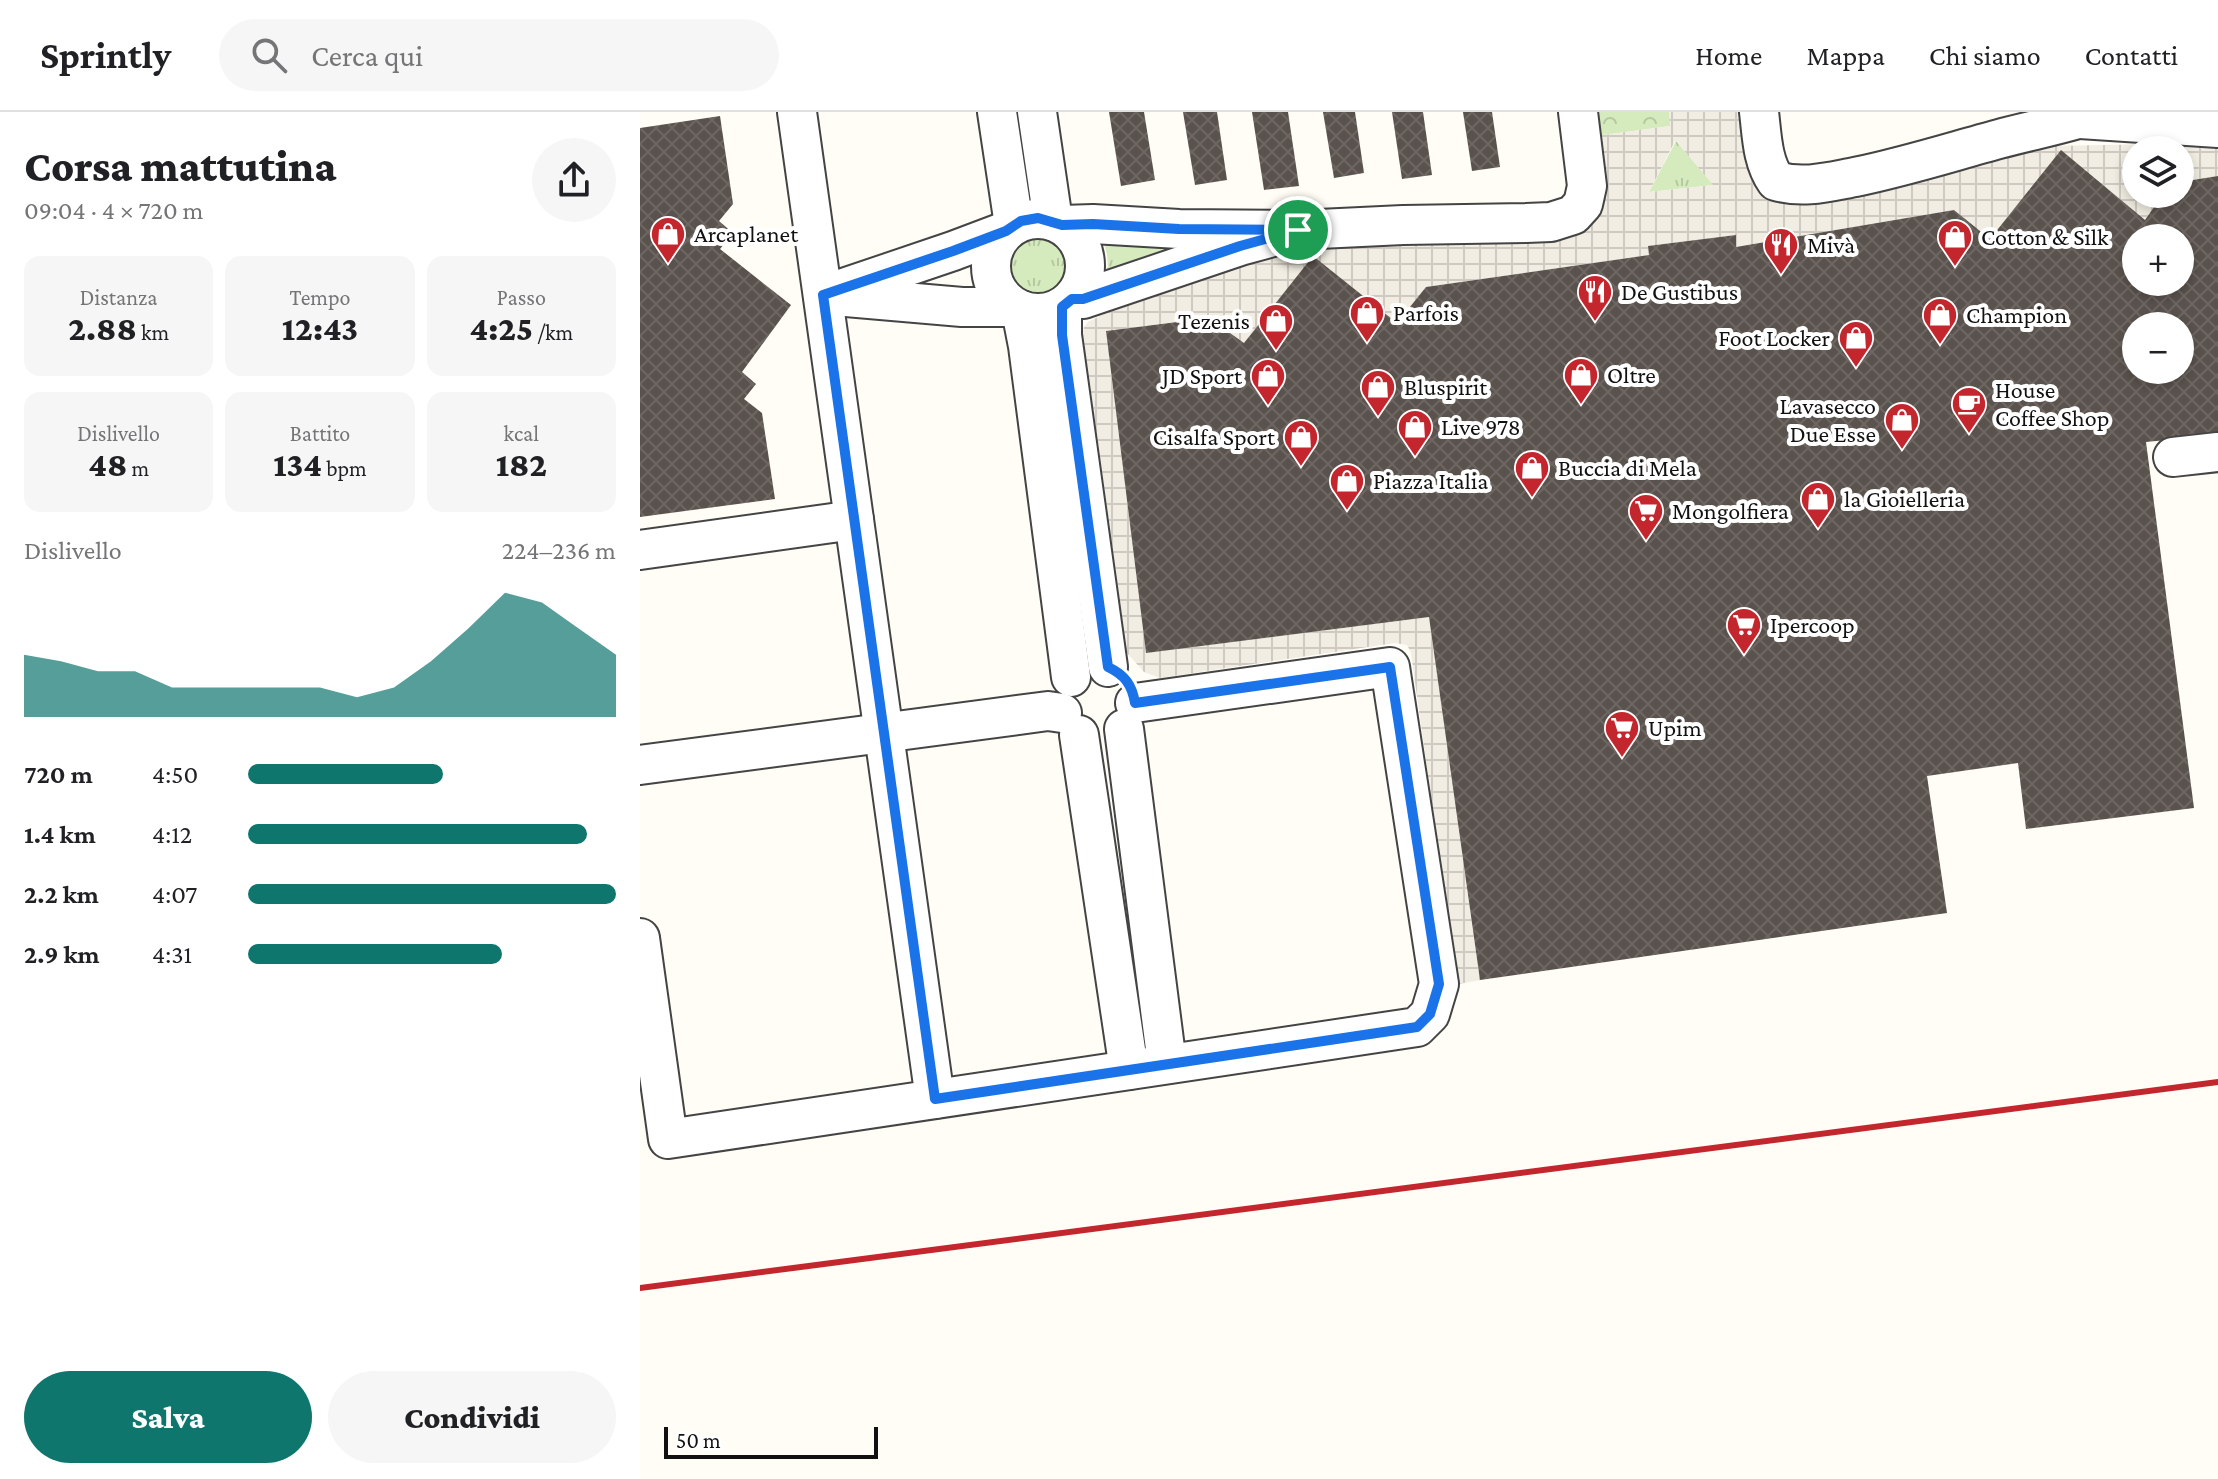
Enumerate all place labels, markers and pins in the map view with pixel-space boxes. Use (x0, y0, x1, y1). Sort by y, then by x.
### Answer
pin (1264, 196, 1332, 264)
shop icon: Arcaplanet (649, 215, 687, 265)
shop icon: Cotton & Silk (1936, 218, 1974, 268)
place label: Arcaplanet (694, 220, 799, 247)
place label: Cotton & Silk (1981, 223, 2109, 250)
restaurant icon: Mivà (1762, 226, 1800, 276)
place label: Mivà (1807, 231, 1855, 258)
restaurant icon: De Gustibus (1576, 273, 1614, 323)
place label: De Gustibus (1621, 278, 1738, 305)
shop icon: Parfois (1348, 294, 1386, 344)
shop icon: Champion (1921, 296, 1959, 346)
place label: Parfois (1393, 299, 1459, 326)
place label: Champion (1966, 301, 2067, 328)
shop icon: Tezenis (1257, 302, 1295, 352)
place label: Tezenis (1178, 307, 1250, 334)
shop icon: Foot Locker (1837, 319, 1875, 369)
place label: Foot Locker (1718, 324, 1830, 351)
shop icon: Oltre (1562, 356, 1600, 406)
shop icon: JD Sport (1249, 357, 1287, 407)
place label: Oltre (1607, 361, 1656, 388)
place label: JD Sport (1160, 362, 1243, 389)
shop icon: Bluspirit (1359, 368, 1397, 418)
place label: Bluspirit (1404, 373, 1488, 400)
place label: House Coffee Shop (1995, 376, 2109, 431)
cafe icon: House Coffee Shop (1950, 385, 1988, 435)
place label: Lavasecco Due Esse (1779, 392, 1876, 447)
shop icon: Lavasecco Due Esse (1883, 401, 1921, 451)
shop icon: Live 978 (1396, 408, 1434, 458)
place label: Live 978 (1441, 413, 1521, 440)
shop icon: Cisalfa Sport (1282, 418, 1320, 468)
place label: Cisalfa Sport (1153, 423, 1276, 450)
shop icon: Buccia di Mela (1513, 449, 1551, 499)
place label: Buccia di Mela (1558, 454, 1697, 481)
shop icon: Piazza Italia (1328, 462, 1366, 512)
place label: Piazza Italia (1373, 467, 1488, 494)
shop icon: la Gioielleria (1799, 480, 1837, 530)
place label: la Gioielleria (1844, 485, 1965, 512)
supermarket icon: Mongolfiera (1627, 492, 1665, 542)
place label: Mongolfiera (1672, 497, 1789, 524)
supermarket icon: Ipercoop (1725, 606, 1763, 656)
place label: Ipercoop (1770, 611, 1855, 638)
supermarket icon: Upim (1603, 709, 1641, 759)
place label: Upim (1648, 714, 1702, 741)

